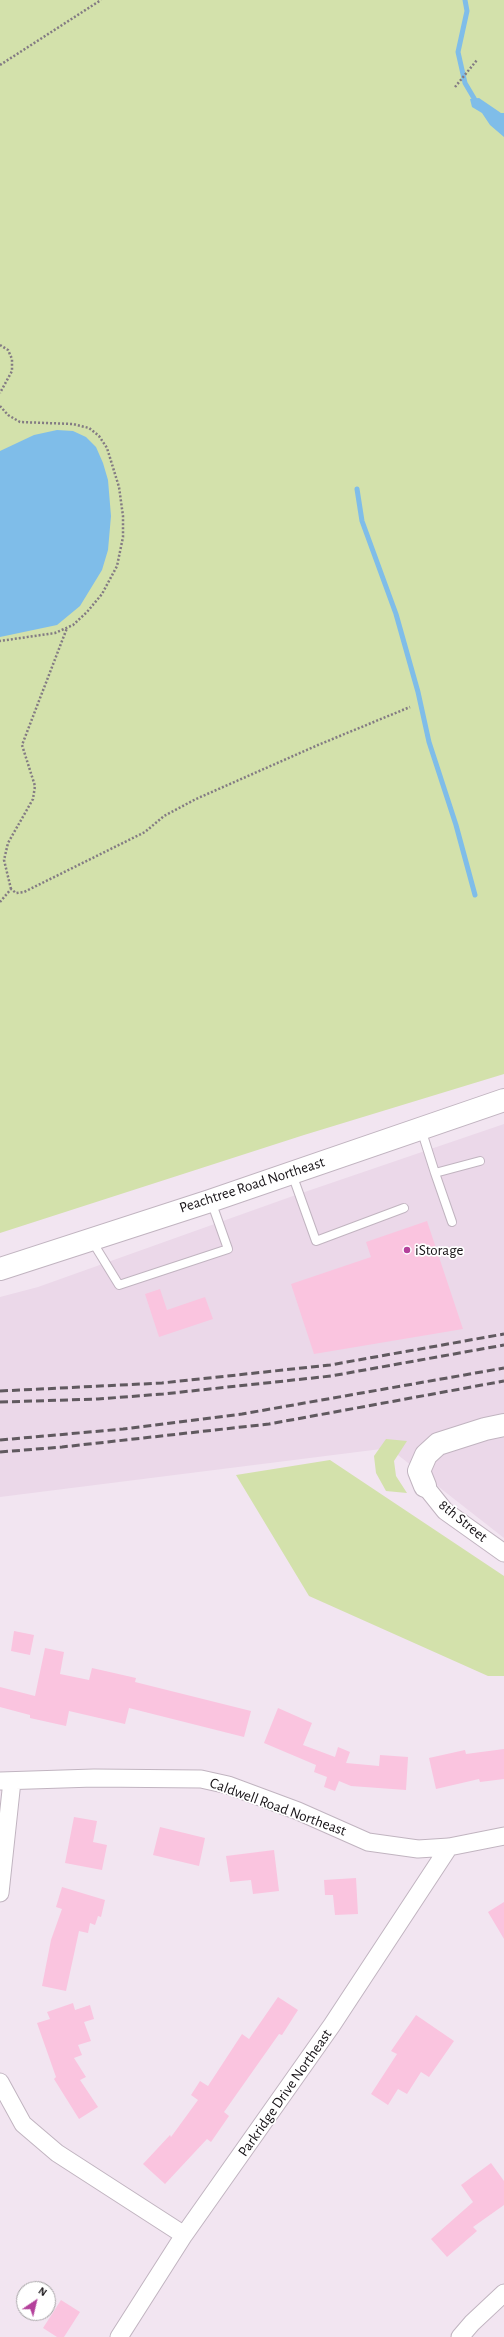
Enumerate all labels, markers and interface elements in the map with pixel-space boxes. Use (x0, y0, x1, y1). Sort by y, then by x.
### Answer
street label: Peachtree Road Northeast (177, 1153, 327, 1217)
place label: iStorage (415, 1241, 463, 1259)
marker: iStorage (402, 1245, 412, 1255)
street label: 8th Street (435, 1496, 491, 1546)
street label: Caldwell Road Northeast (207, 1774, 349, 1840)
street label: Parkridge Drive Northeast (234, 2026, 336, 2160)
north arrow (16, 2281, 56, 2321)
text: N (36, 2285, 49, 2298)

